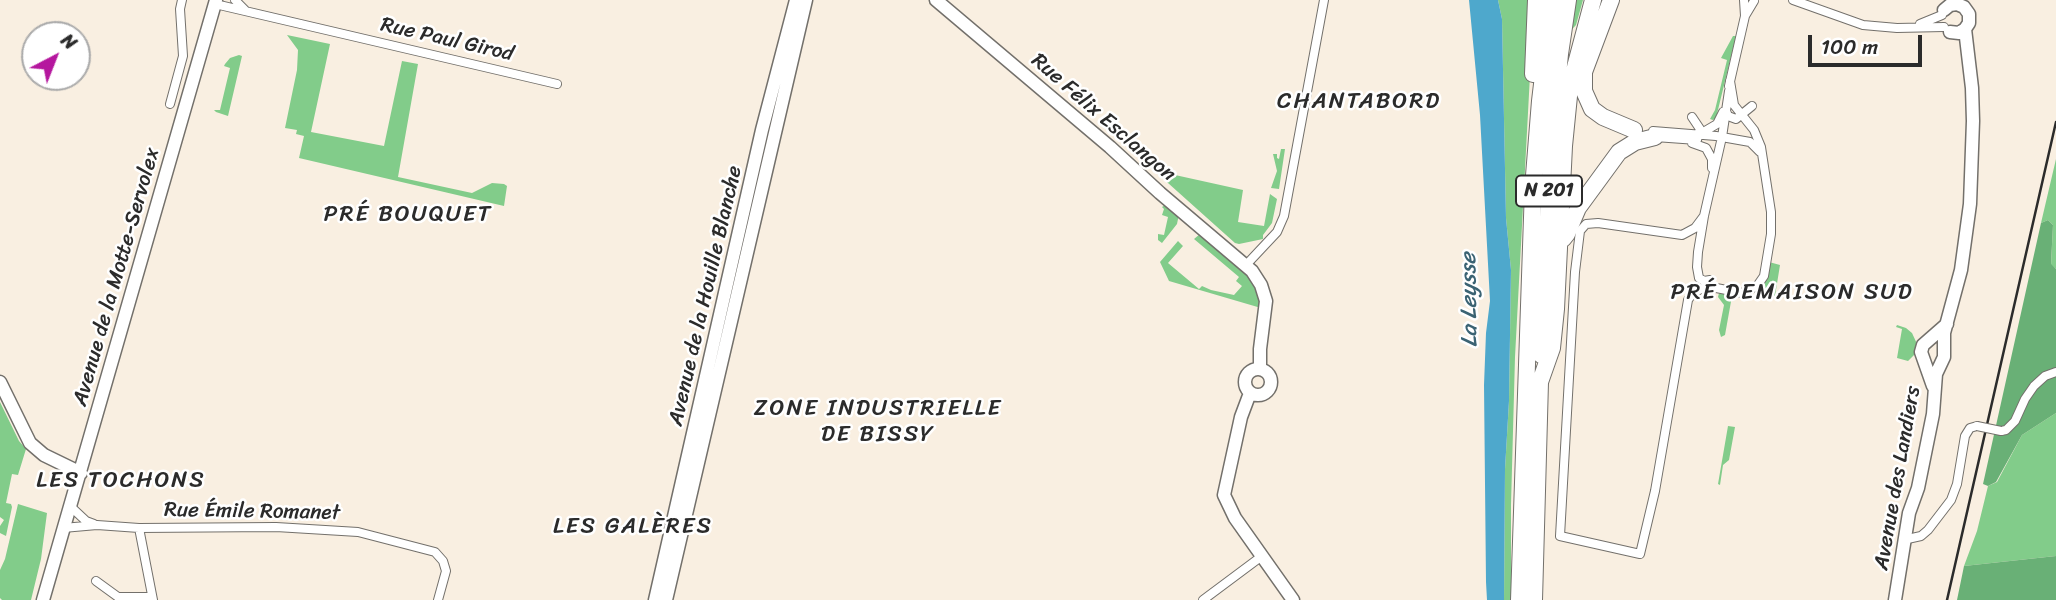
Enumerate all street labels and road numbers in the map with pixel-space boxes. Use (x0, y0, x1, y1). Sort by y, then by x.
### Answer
street label: Rue Paul Girod (378, 12, 516, 68)
street label: Rue Félix Esclangon (1026, 49, 1180, 187)
street label: Avenue de la Motte-Servolex (68, 145, 166, 409)
street label: Avenue de la Houille Blanche (664, 164, 748, 428)
road number: N 201 (1516, 176, 1582, 206)
street label: Avenue des Landiers (1869, 384, 1927, 572)
street label: Rue Émile Romanet (164, 498, 340, 526)

